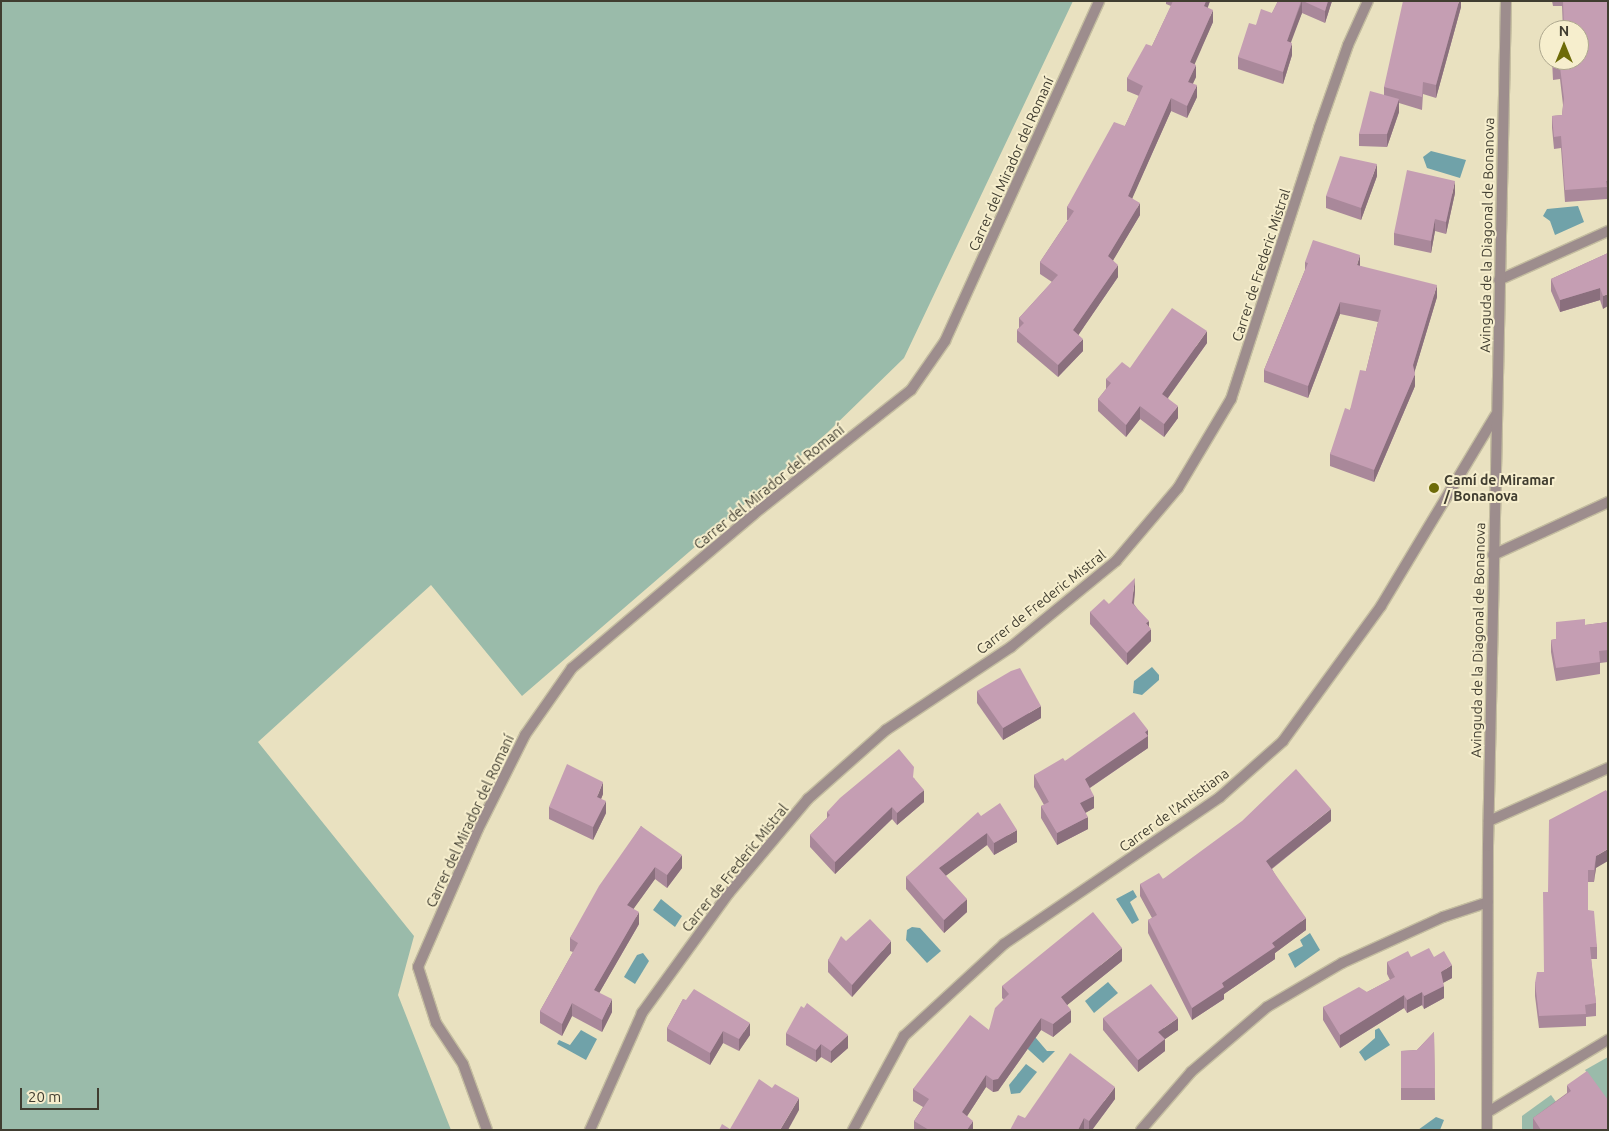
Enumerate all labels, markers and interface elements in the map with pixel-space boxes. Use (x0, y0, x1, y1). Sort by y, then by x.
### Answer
north arrow (1539, 20, 1589, 70)
text: N (1559, 23, 1569, 39)
street label: Carrer del Mirador del Romaní (965, 74, 1057, 254)
street label: Avinguda de la Diagonal de Bonanova (1477, 117, 1497, 353)
street label: Carrer de Frederic Mistral (1228, 187, 1294, 343)
street label: Carrer del Mirador del Romaní (690, 421, 848, 553)
place label: Camí de Miramar / Bonanova (1444, 472, 1555, 504)
marker: Camí de Miramar / Bonanova (1428, 482, 1440, 494)
street label: Avinguda de la Diagonal de Bonanova (1468, 522, 1488, 758)
street label: Carrer de Frederic Mistral (973, 546, 1109, 658)
street label: Carrer del Mirador del Romaní (423, 732, 517, 910)
street label: Carrer de l'Antistiana (1116, 765, 1232, 855)
street label: Carrer de Frederic Mistral (678, 801, 792, 935)
scale bar (22, 1078, 101, 1110)
text: 20 m (28, 1088, 61, 1105)

